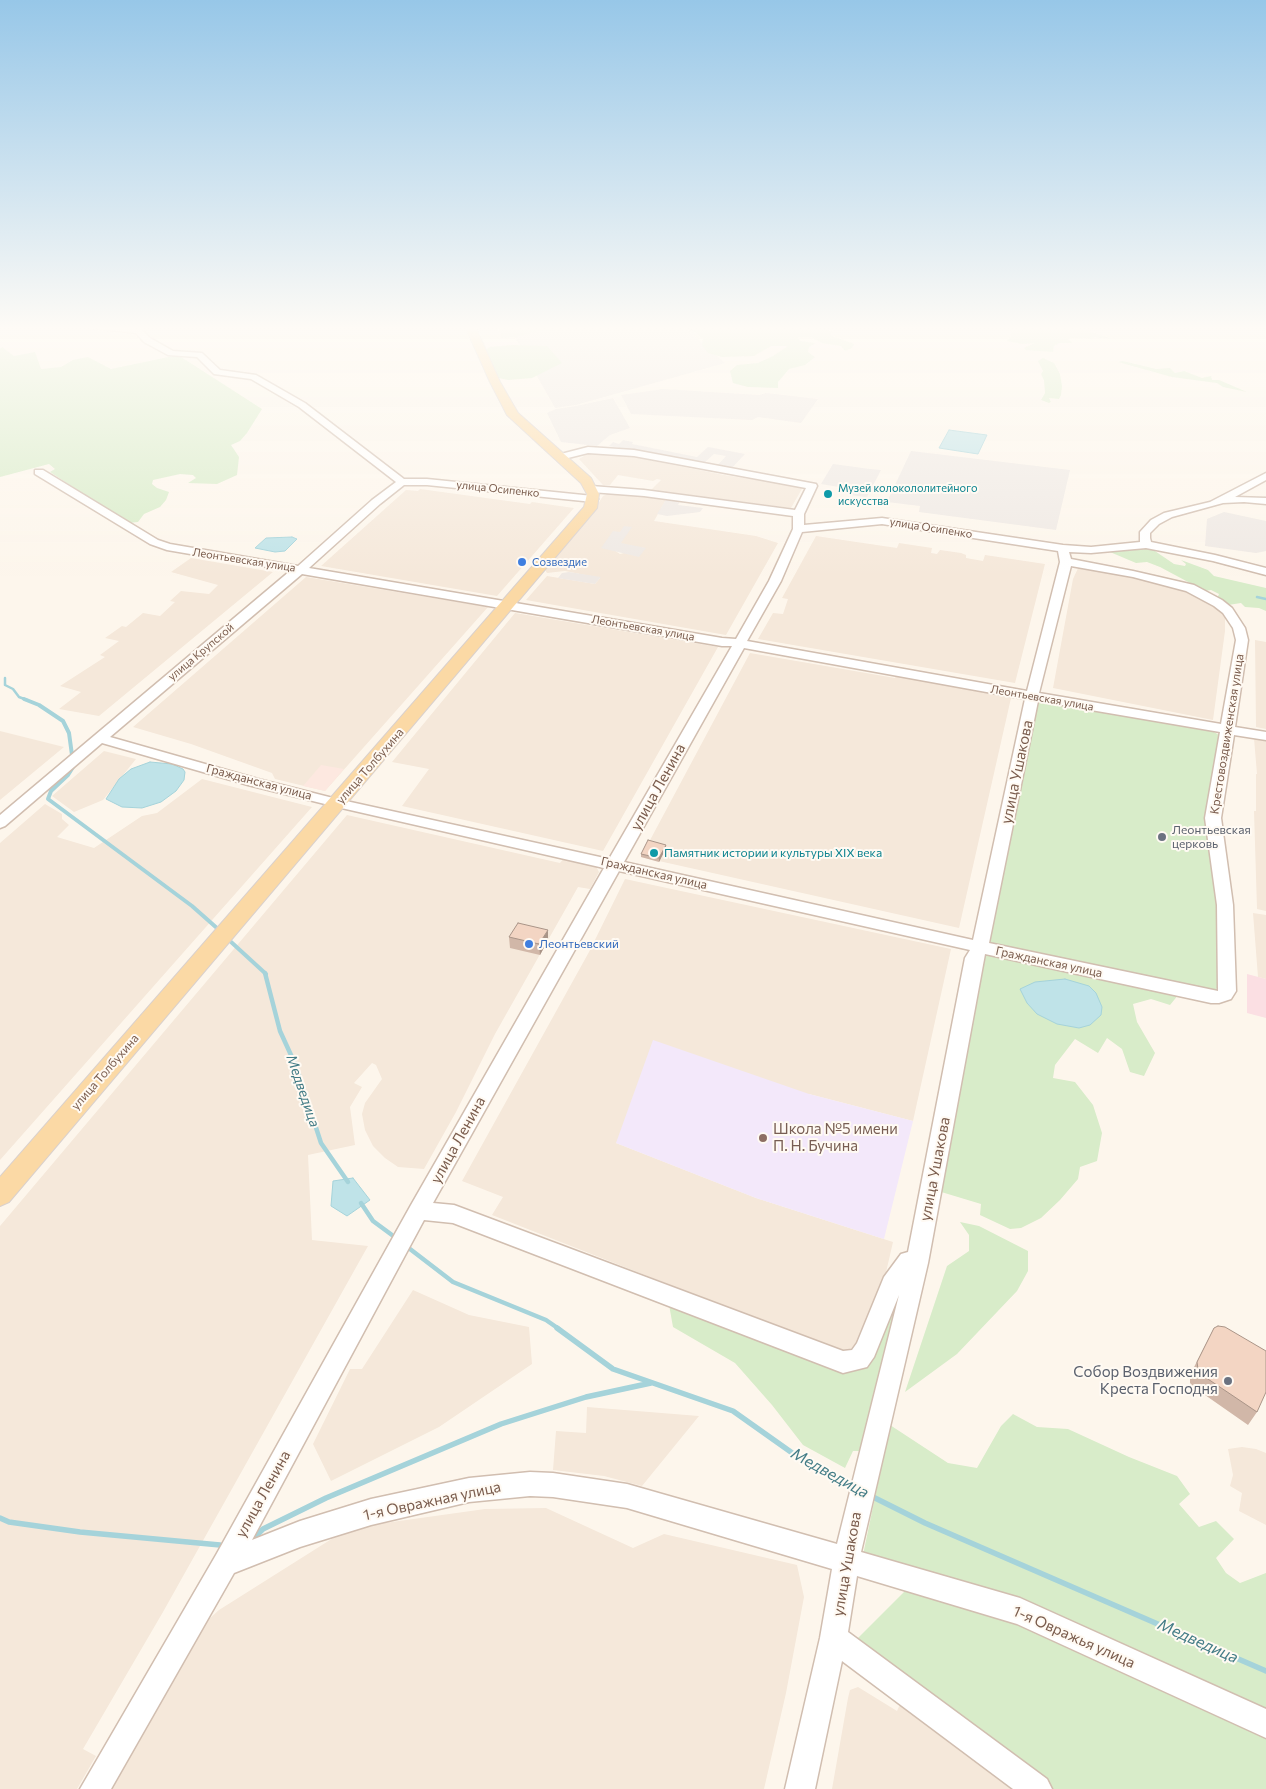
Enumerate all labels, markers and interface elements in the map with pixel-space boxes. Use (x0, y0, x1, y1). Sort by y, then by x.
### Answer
street label: улица Осипенко (456, 478, 540, 500)
place label: Музей колокололитейного искусства (838, 481, 977, 507)
marker: Музей колокололитейного искусства (822, 488, 834, 500)
street label: улица Осипенко (889, 515, 973, 541)
street label: Леонтьевская улица (191, 545, 297, 575)
place label: Созвездие (532, 555, 587, 569)
marker: Созвездие (516, 556, 528, 568)
street label: Леонтьевская улица (590, 612, 696, 644)
street label: улица Крупской (165, 621, 237, 683)
street label: Крестовоздвиженская улица (1207, 653, 1247, 815)
street label: Леонтьевская улица (989, 682, 1095, 714)
street label: улица Ушакова (997, 718, 1037, 826)
street label: улица Толбухина (333, 725, 407, 807)
street label: улица Ленина (627, 740, 689, 834)
street label: Гражданская улица (205, 761, 313, 803)
place label: Леонтьевская церковь (1172, 823, 1251, 851)
marker: Леонтьевская церковь (1156, 831, 1168, 843)
place label: Памятник истории и культуры XIX века (664, 846, 882, 860)
marker: Памятник истории и культуры XIX века (648, 847, 660, 859)
street label: Гражданская улица (599, 854, 709, 892)
place label: Леонтьевский (539, 937, 619, 951)
marker: Леонтьевский (523, 938, 535, 950)
street label: Гражданская улица (994, 944, 1104, 980)
street label: улица Толбухина (68, 1031, 142, 1113)
water label: Медведица (283, 1053, 323, 1129)
street label: улица Ленина (427, 1093, 489, 1187)
street label: улица Ушакова (916, 1115, 954, 1223)
place label: Школа №5 имени П. Н. Бучина (773, 1120, 898, 1155)
marker: Школа №5 имени П. Н. Бучина (757, 1132, 769, 1144)
place label: Собор Воздвижения Креста Господня (1073, 1363, 1218, 1398)
marker: Собор Воздвижения Креста Господня (1222, 1375, 1234, 1387)
water label: Медведица (788, 1444, 872, 1502)
street label: улица Ленина (232, 1447, 294, 1541)
street label: 1-я Овражная улица (362, 1478, 502, 1524)
street label: улица Ушакова (829, 1510, 865, 1618)
street label: 1-я Овражья улица (1010, 1602, 1138, 1672)
water label: Медведица (1155, 1615, 1241, 1667)

